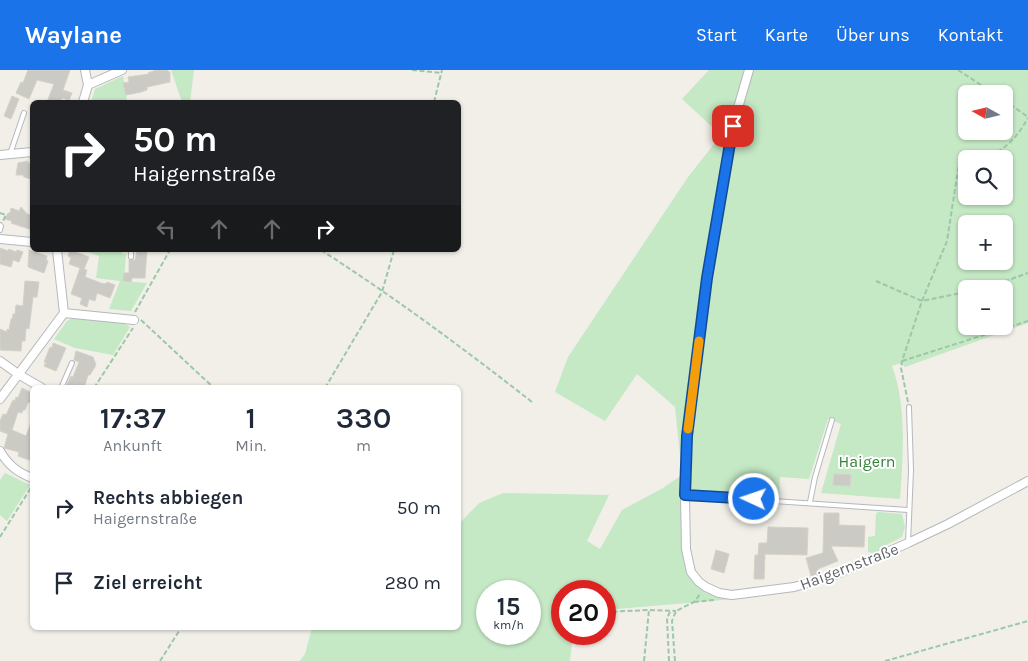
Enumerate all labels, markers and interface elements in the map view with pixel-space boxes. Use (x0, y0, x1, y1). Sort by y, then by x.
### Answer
text: Waylane (25, 21, 122, 49)
text: Start (696, 24, 737, 46)
text: Karte (765, 24, 808, 46)
text: Über uns (836, 24, 910, 46)
text: Kontakt (938, 24, 1003, 46)
north arrow (958, 85, 1012, 140)
map controls (958, 85, 1013, 335)
pin (712, 105, 754, 147)
icon: arrive (719, 112, 747, 140)
text: 50 m (133, 119, 218, 160)
icon: right (50, 120, 115, 185)
button: search (958, 150, 1013, 205)
text: Haigernstraße (133, 161, 276, 187)
icon: left (152, 215, 180, 243)
icon: ahead (205, 215, 233, 243)
icon: ahead (258, 215, 286, 243)
icon: right (311, 215, 339, 243)
button: + (958, 215, 1013, 270)
button: − (958, 280, 1013, 335)
text: 17:37 (100, 400, 166, 436)
text: 1 (246, 400, 256, 436)
text: 330 (336, 400, 391, 436)
text: Ankunft (103, 436, 162, 455)
text: Min. (235, 436, 266, 455)
text: m (356, 436, 371, 455)
park label: Haigern (839, 452, 895, 471)
position arrow (727, 472, 779, 524)
text: Rechts abbiegen (93, 487, 243, 509)
icon: right (50, 494, 78, 522)
text: 50 m (397, 497, 441, 519)
text: Haigernstraße (93, 509, 197, 528)
street label: Haigernstraße (797, 539, 901, 594)
icon: arrive (50, 569, 78, 597)
text: Ziel erreicht (93, 572, 203, 594)
text: 280 m (385, 572, 441, 594)
speed limit sign: 20 (551, 580, 616, 645)
text: 15 (497, 592, 520, 621)
text: km/h (493, 618, 524, 632)

